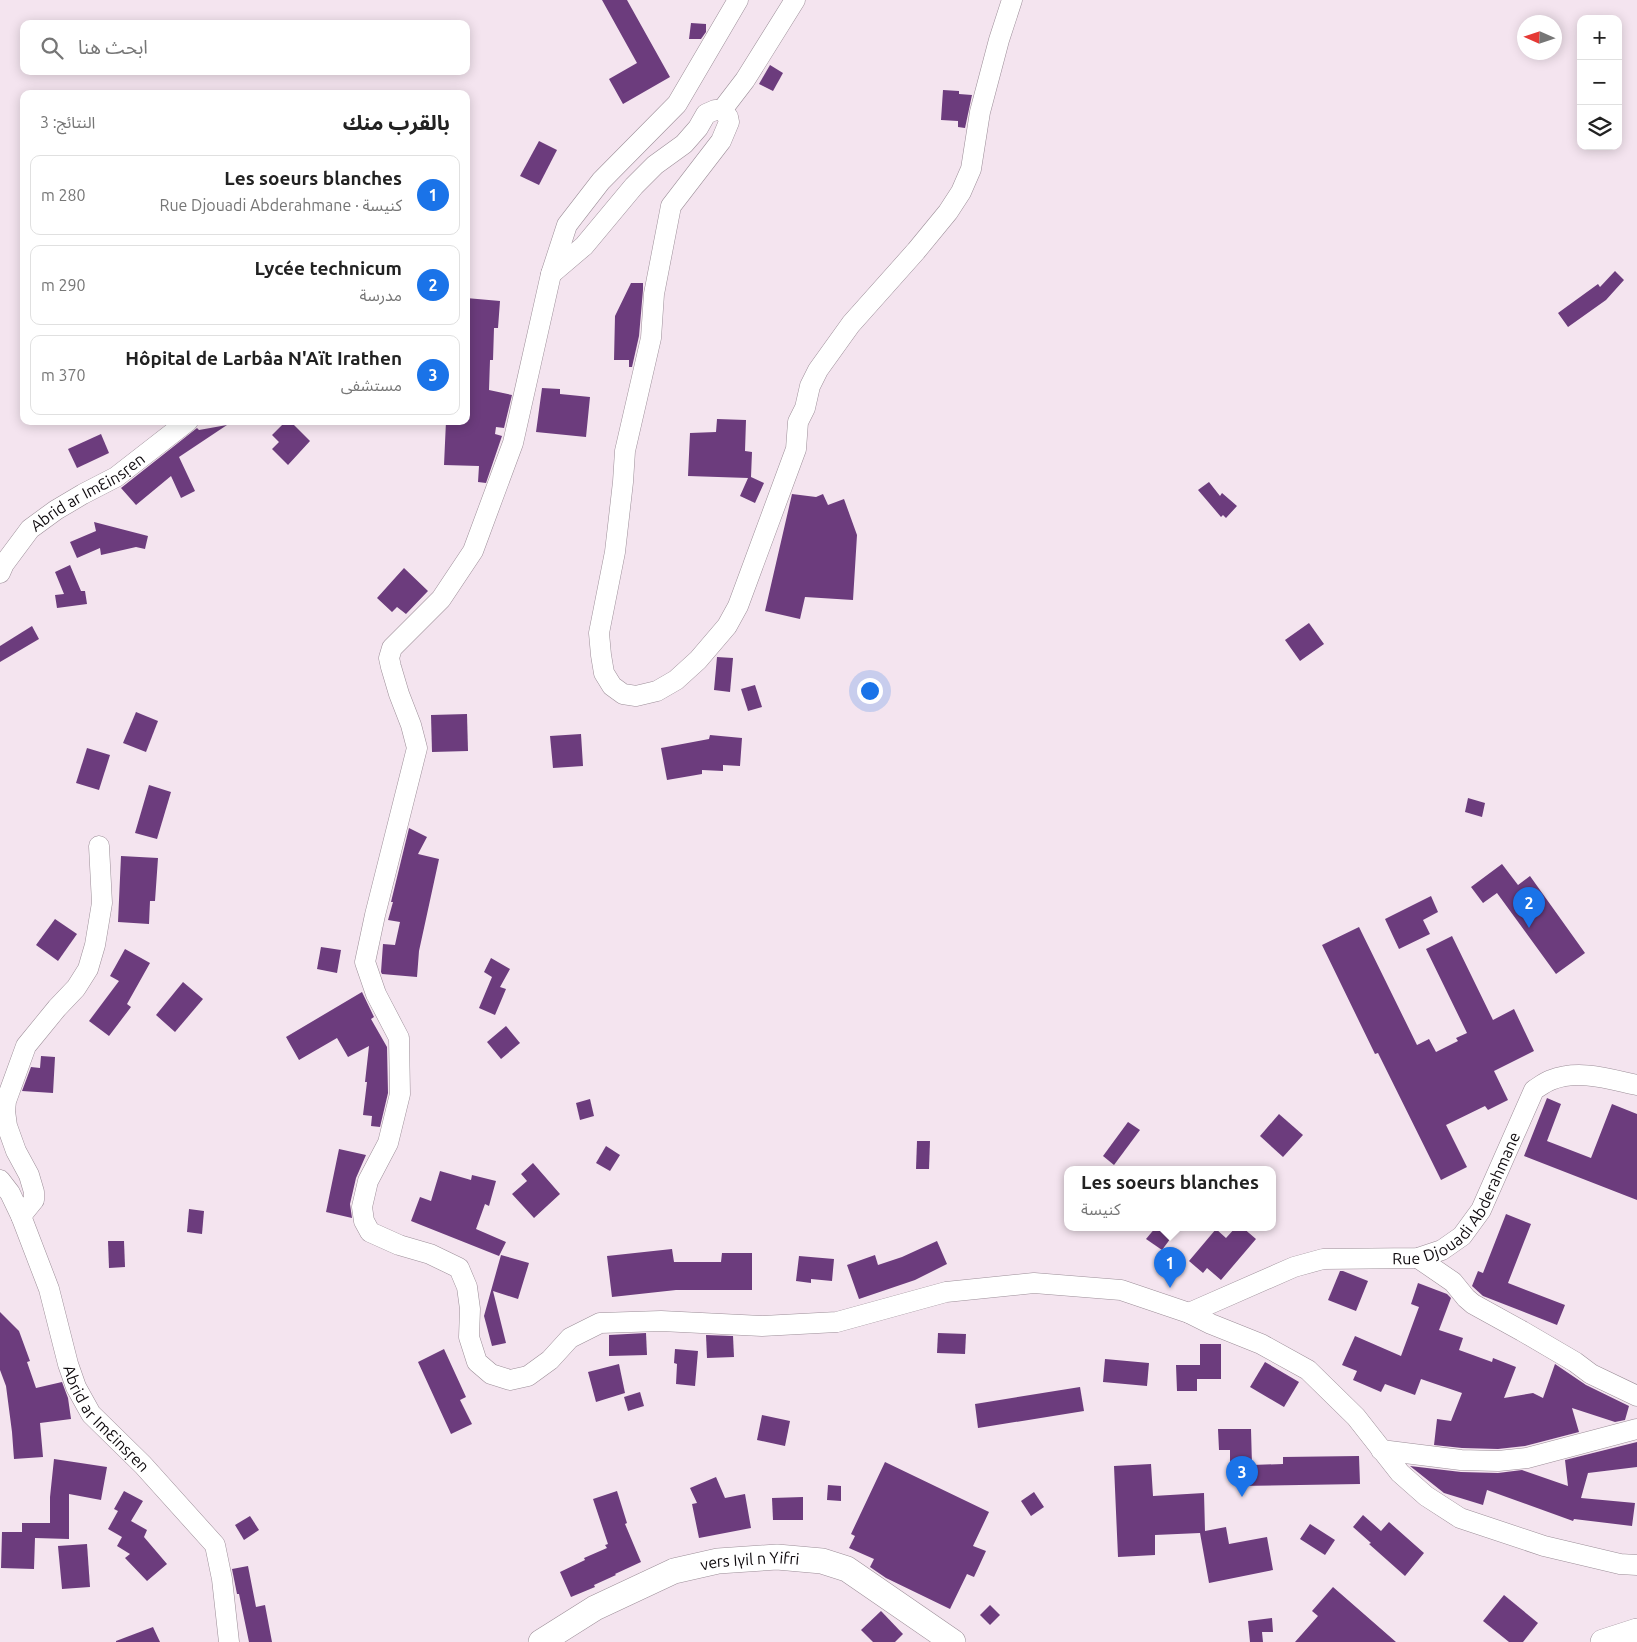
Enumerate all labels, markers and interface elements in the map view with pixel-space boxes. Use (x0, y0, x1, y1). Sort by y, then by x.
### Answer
north arrow (1517, 15, 1562, 60)
map controls (1577, 15, 1622, 150)
button: + (1577, 15, 1622, 60)
search box (20, 20, 470, 75)
icon: search (38, 34, 66, 62)
text: ابحث هنا (78, 36, 148, 58)
button: − (1577, 60, 1622, 105)
button: layers (1577, 105, 1622, 150)
text: بالقرب منك (343, 110, 450, 134)
text: النتائج: 3 (40, 113, 95, 131)
text: Les soeurs blanches (224, 167, 402, 189)
text: 280 m (41, 186, 86, 204)
text: 1 (428, 186, 438, 204)
text: كنيسة · Rue Djouadi Abderahmane (160, 196, 402, 214)
text: Lycée technicum (255, 257, 402, 279)
text: 290 m (41, 276, 86, 294)
text: 2 (428, 276, 438, 294)
text: مدرسة (359, 286, 402, 304)
text: Hôpital de Larbâa N'Aït Irathen (125, 347, 402, 369)
text: 370 m (41, 366, 86, 384)
text: 3 (428, 366, 438, 384)
text: مستشفى (341, 376, 402, 394)
street label: Abrid ar Imɛinsṛen (27, 449, 148, 535)
your location (857, 678, 883, 704)
pin: 2 (1513, 887, 1545, 928)
street label: Rue Djouadi Abderahmane (1392, 1129, 1523, 1267)
popup (1064, 1166, 1276, 1231)
text: Les soeurs blanches (1081, 1171, 1259, 1193)
text: كنيسة (1081, 1200, 1121, 1218)
pin: 1 (1154, 1247, 1186, 1288)
street label: Abrid ar Imɛinsṛen (60, 1363, 153, 1475)
pin: 3 (1226, 1456, 1258, 1497)
street label: vers Iγil n Yifri (698, 1548, 800, 1574)

